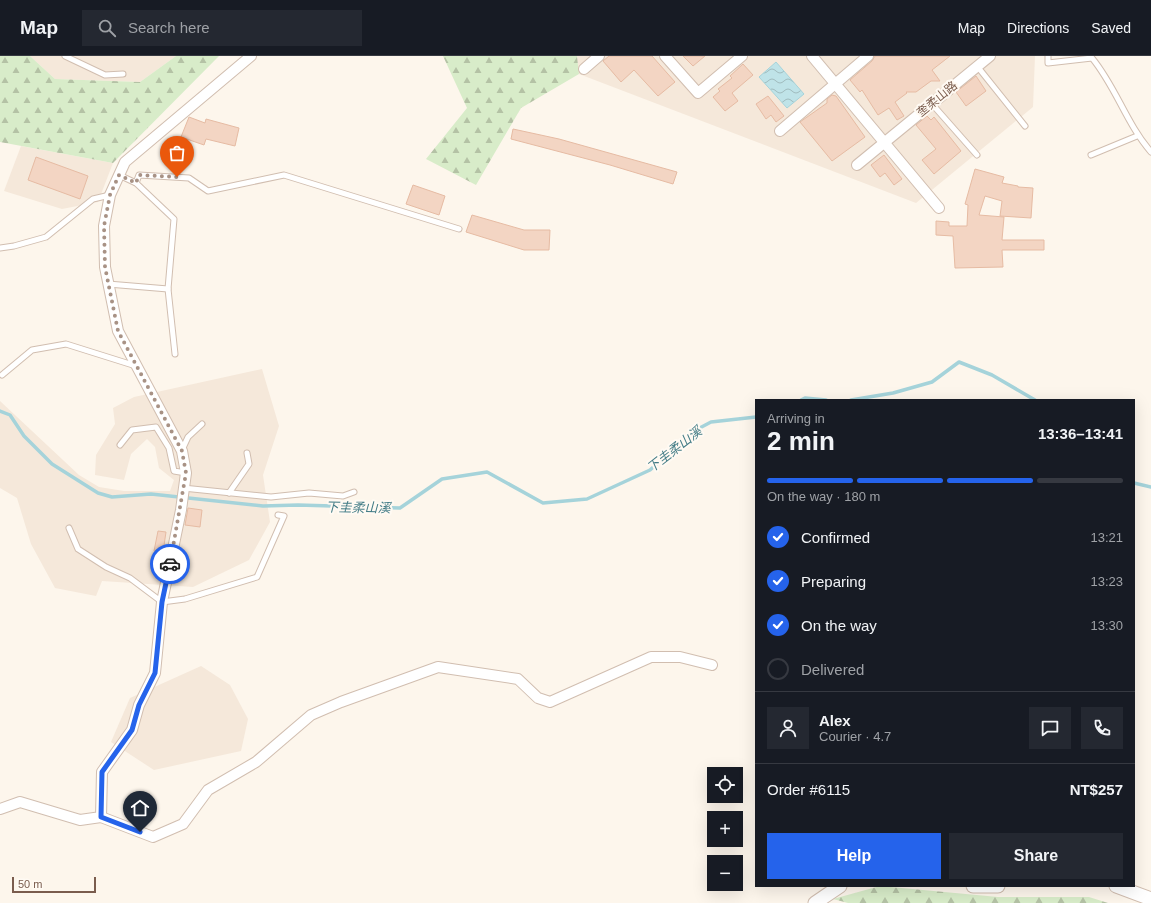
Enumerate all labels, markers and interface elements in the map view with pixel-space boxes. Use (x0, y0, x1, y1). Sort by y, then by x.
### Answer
search box (82, 10, 362, 46)
text: Map (20, 17, 58, 38)
icon: search (96, 17, 118, 39)
text: Search here (128, 19, 210, 36)
text: Map (958, 20, 985, 36)
text: Directions (1007, 20, 1069, 36)
text: Saved (1091, 20, 1131, 36)
street label: 奎柔山路 (914, 78, 960, 120)
pin (160, 136, 194, 177)
icon: bag (166, 142, 188, 164)
text: Arriving in (767, 411, 825, 426)
water label: 下圭柔山溪 (644, 422, 706, 475)
text: 13:36–13:41 (1038, 425, 1123, 442)
text: 2 min (767, 426, 835, 456)
text: On the way · 180 m (767, 489, 880, 504)
water label: 下圭柔山溪 (325, 499, 393, 516)
icon: check (767, 526, 789, 548)
text: Confirmed (801, 529, 870, 546)
text: 13:21 (1090, 530, 1123, 545)
courier (150, 544, 190, 584)
icon: car (159, 553, 181, 575)
icon: check (767, 570, 789, 592)
text: Preparing (801, 573, 866, 590)
text: 13:23 (1090, 574, 1123, 589)
icon: check (767, 614, 789, 636)
text: On the way (801, 617, 877, 634)
text: 13:30 (1090, 618, 1123, 633)
text: Delivered (801, 661, 864, 678)
button: person (767, 707, 809, 749)
button: chat (1029, 707, 1071, 749)
button: phone (1081, 707, 1123, 749)
text: Alex (819, 712, 851, 729)
text: Courier · 4.7 (819, 729, 891, 744)
map controls (707, 767, 743, 891)
button: locate (707, 767, 743, 803)
text: Order #6115 (767, 781, 850, 798)
text: NT$257 (1070, 781, 1123, 798)
pin (123, 791, 157, 832)
icon: home (129, 797, 151, 819)
button: + (707, 811, 743, 847)
button: Help (767, 833, 941, 879)
button: Share (949, 833, 1123, 879)
button: − (707, 855, 743, 891)
scale bar (12, 875, 96, 894)
text: 50 m (18, 878, 42, 890)

